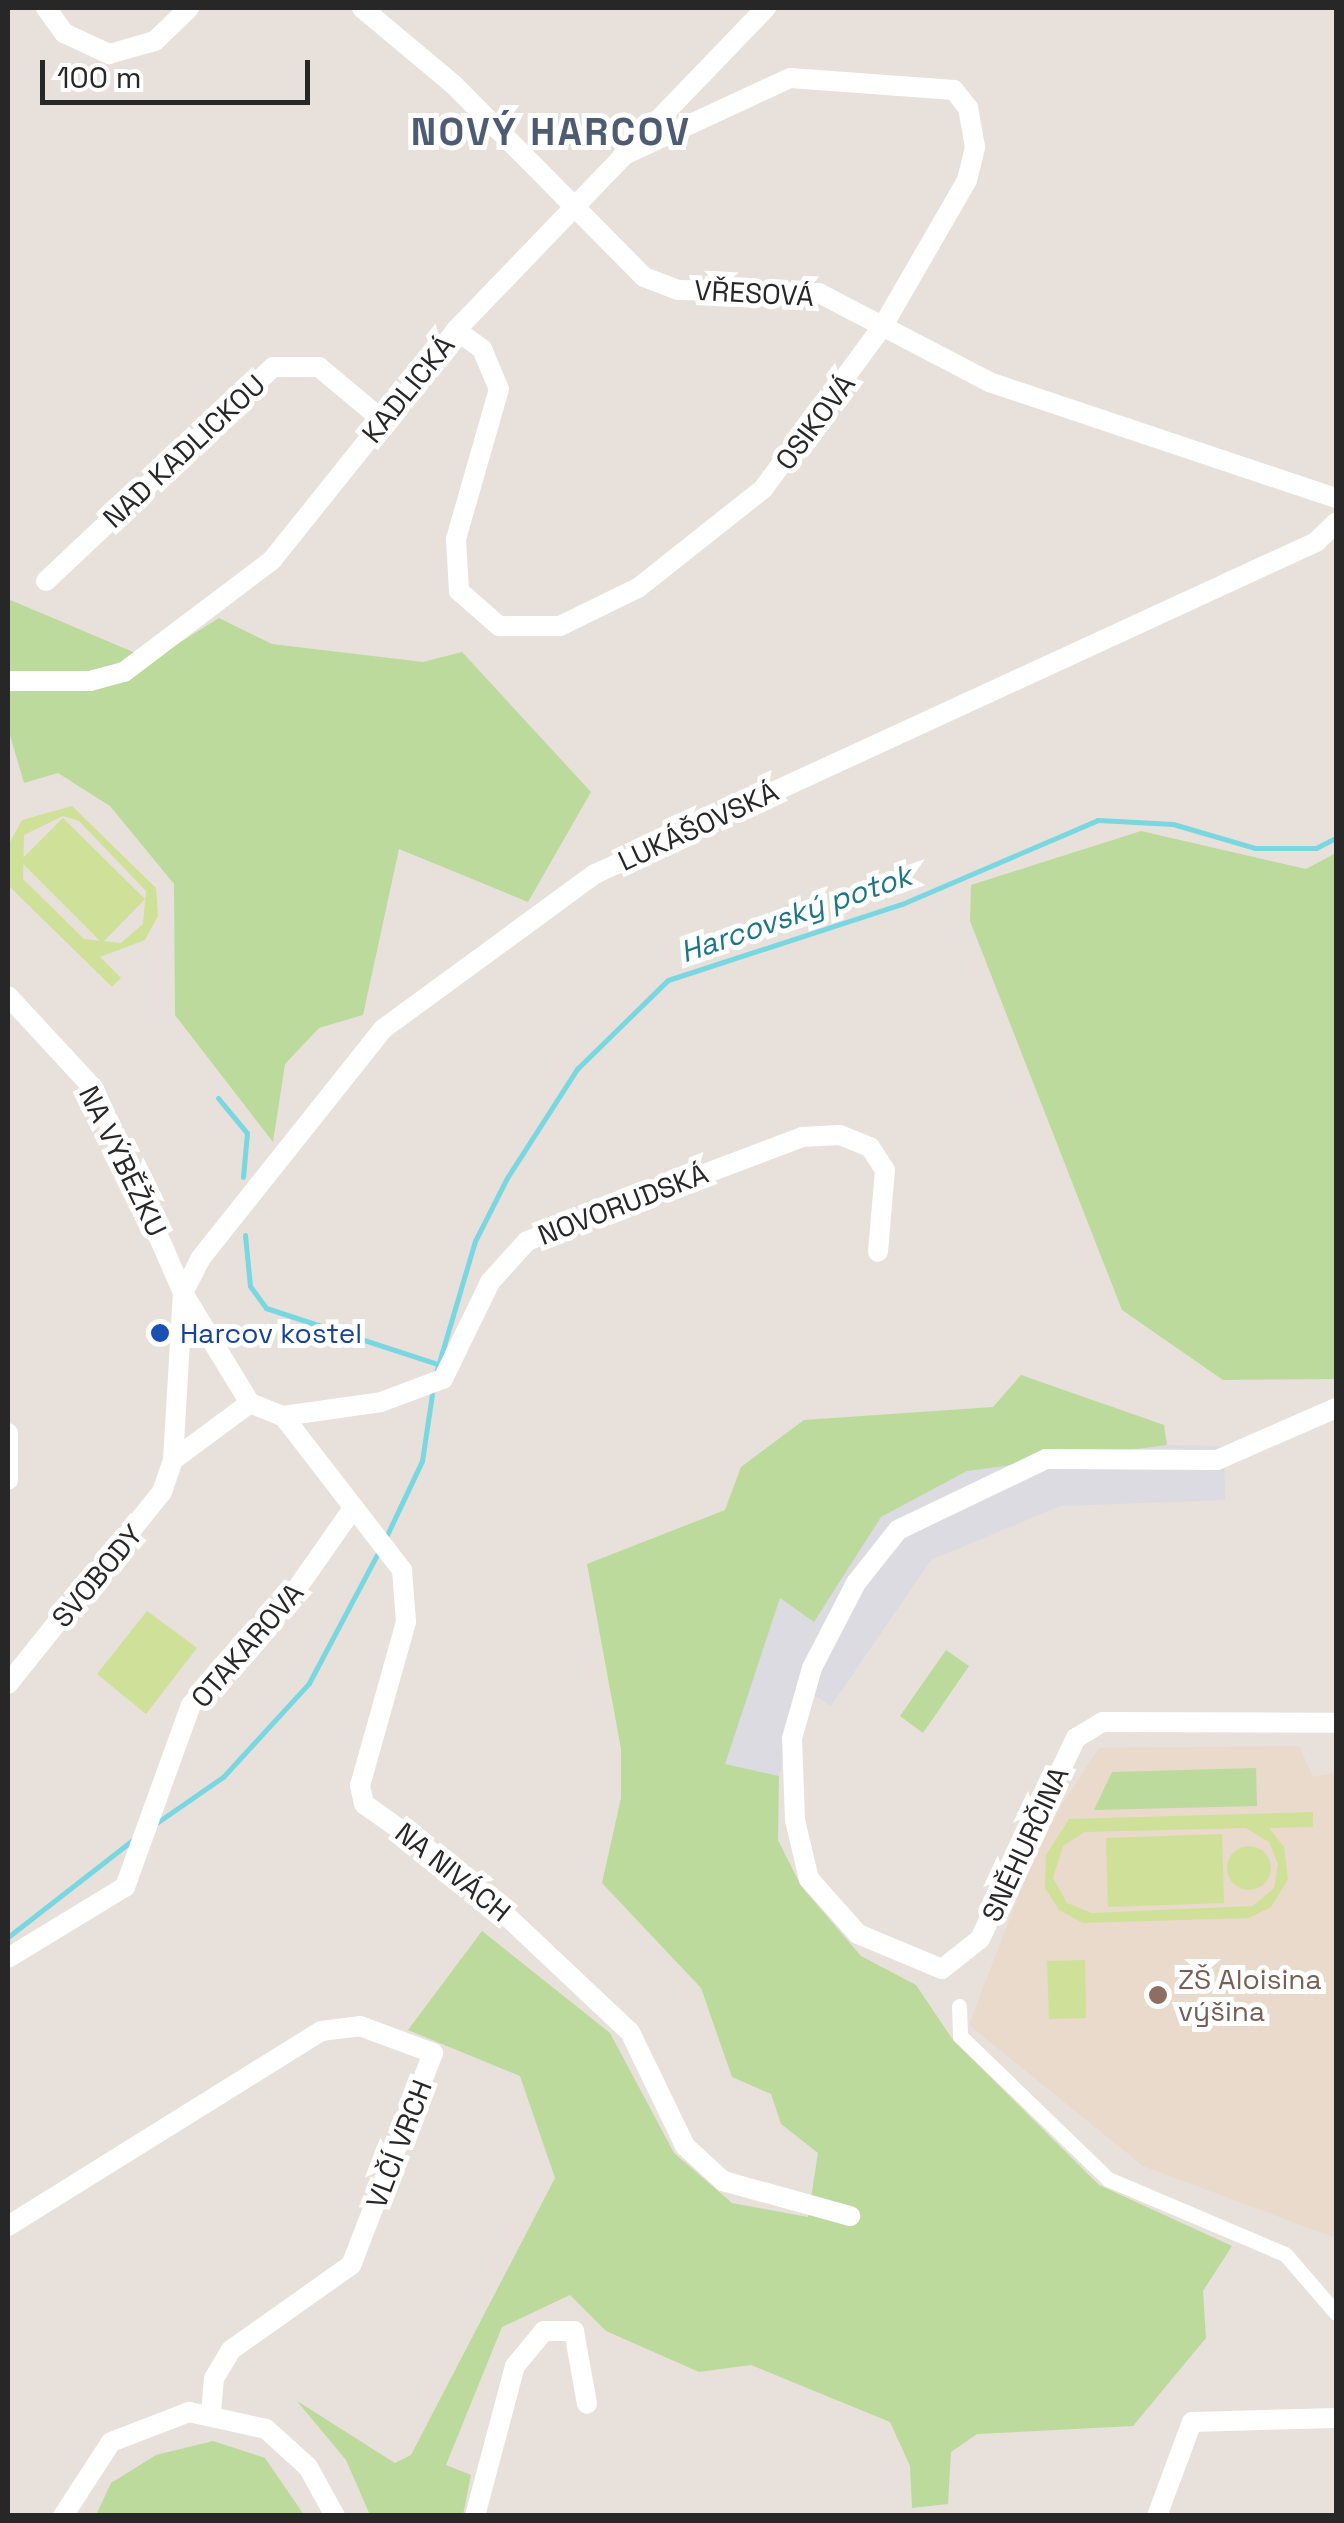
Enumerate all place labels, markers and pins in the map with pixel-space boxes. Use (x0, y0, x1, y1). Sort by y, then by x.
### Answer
place label: Harcov kostel (180, 1316, 362, 1350)
marker: Harcov kostel (149, 1322, 171, 1344)
place label: ZŠ Aloisina výšina (1178, 1962, 1322, 2028)
marker: ZŠ Aloisina výšina (1147, 1984, 1169, 2006)

